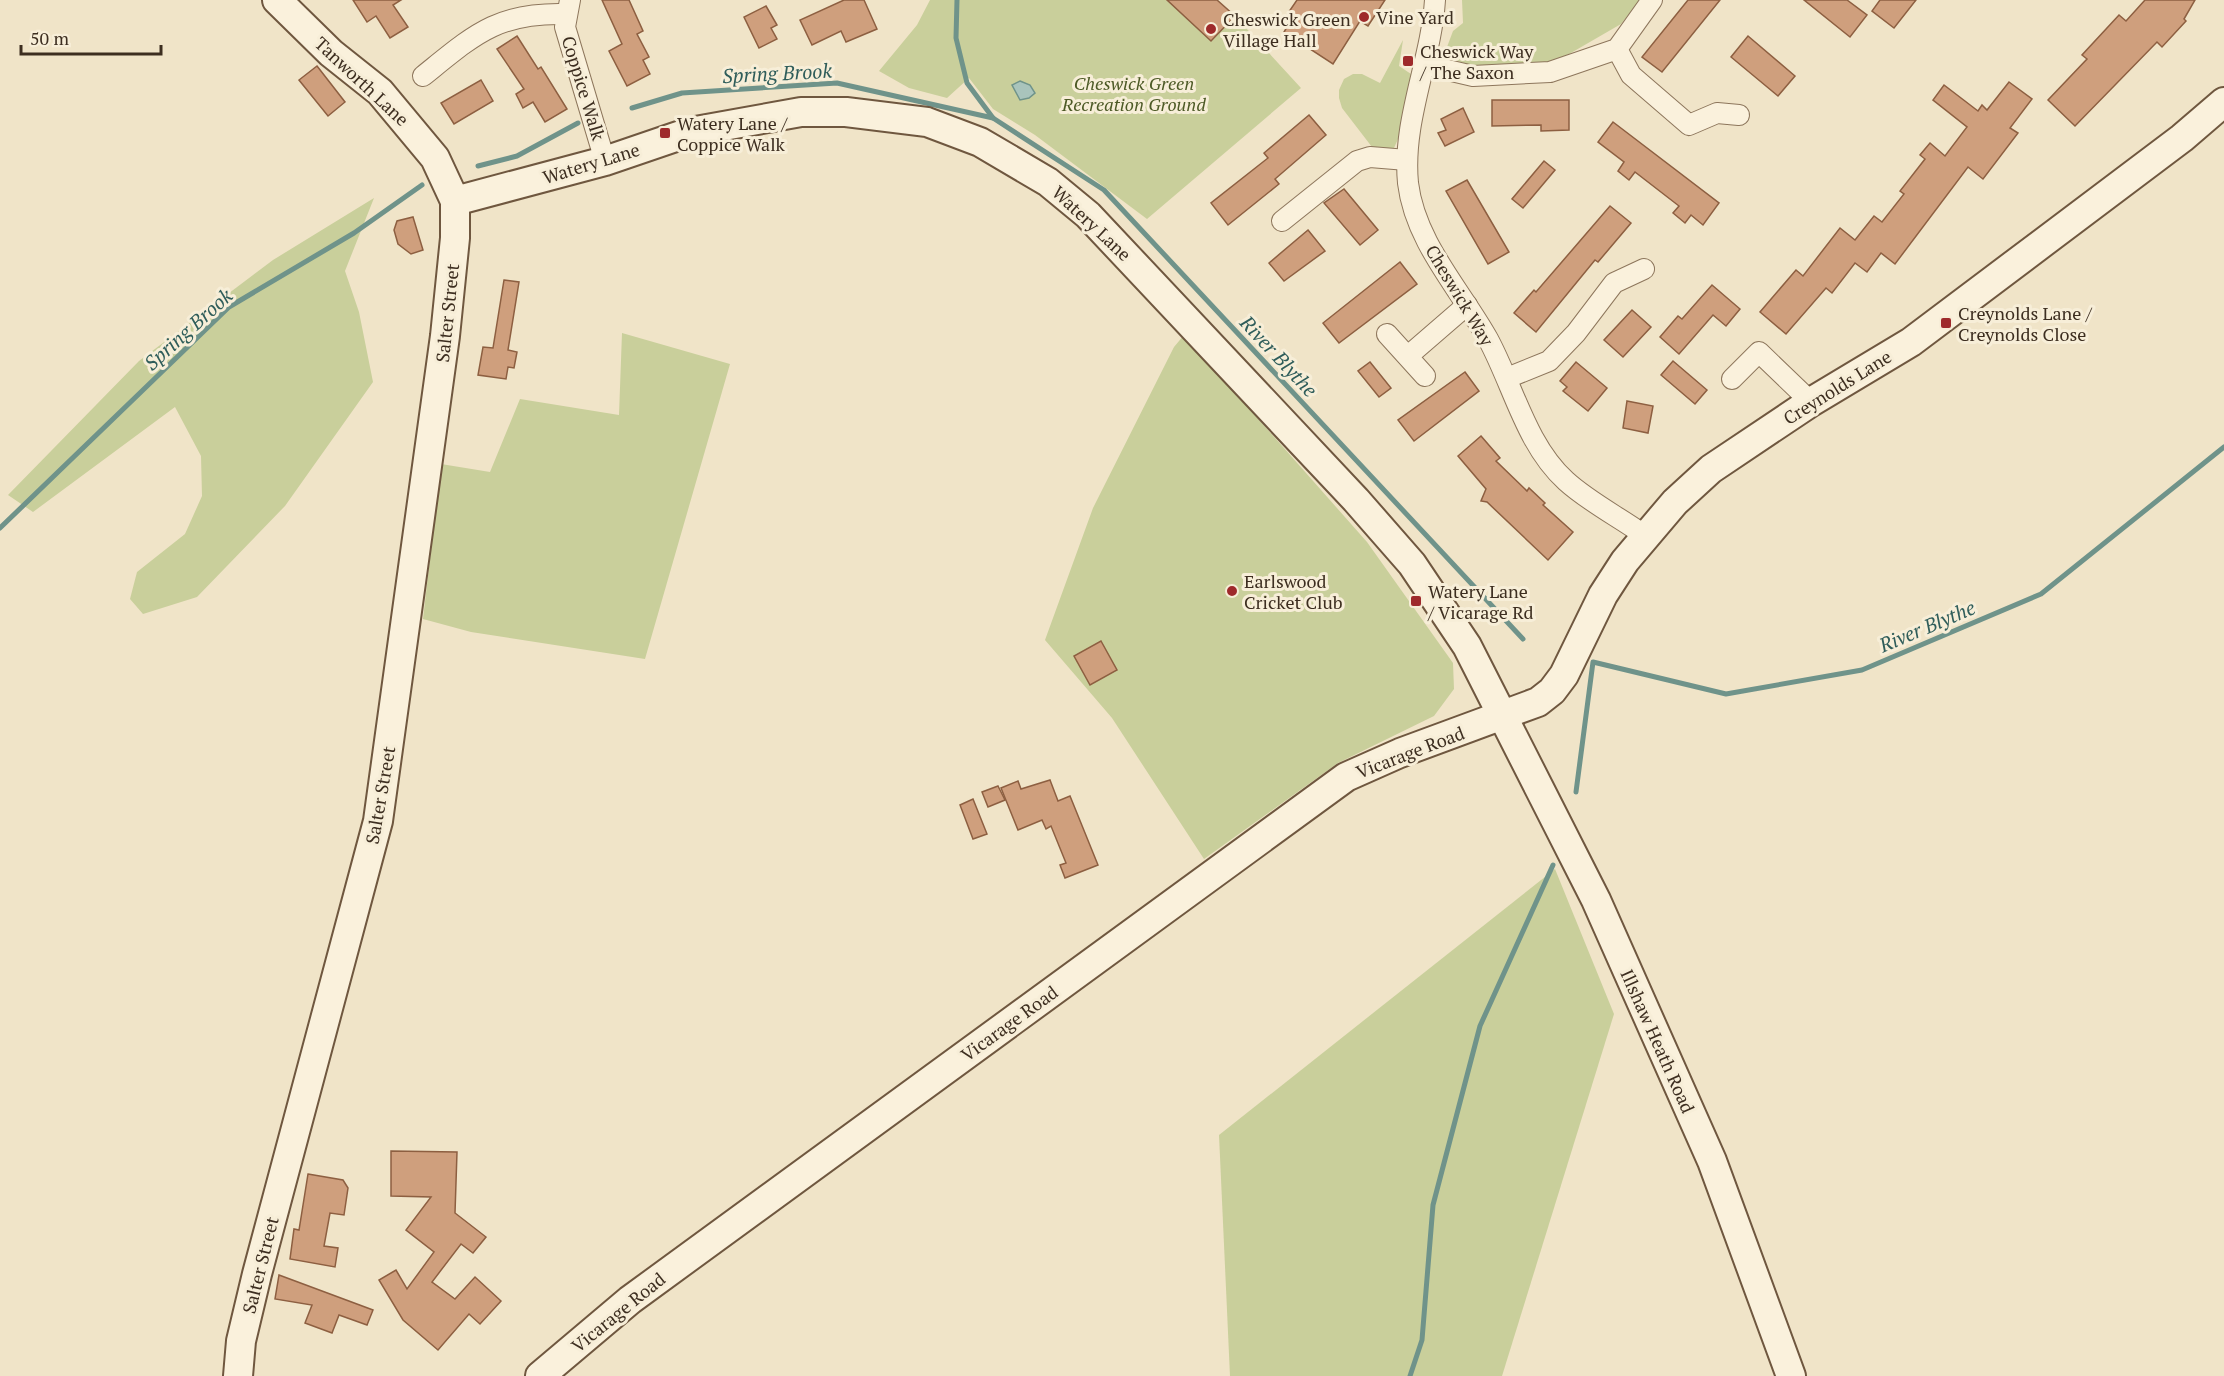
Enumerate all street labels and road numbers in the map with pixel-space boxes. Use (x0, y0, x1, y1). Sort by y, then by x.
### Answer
street label: Tanworth Lane (310, 31, 414, 131)
street label: Coppice Walk (557, 33, 611, 144)
street label: Watery Lane (540, 137, 642, 189)
street label: Watery Lane (1047, 180, 1137, 266)
street label: Cheswick Way (1421, 240, 1500, 351)
street label: Salter Street (430, 262, 464, 364)
street label: Creynolds Lane (1778, 344, 1896, 430)
street label: Vicarage Road (1352, 720, 1468, 784)
street label: Salter Street (360, 744, 400, 846)
street label: Illshaw Heath Road (1615, 965, 1701, 1117)
street label: Vicarage Road (956, 980, 1062, 1066)
street label: Salter Street (236, 1214, 284, 1316)
street label: Vicarage Road (566, 1267, 670, 1357)

